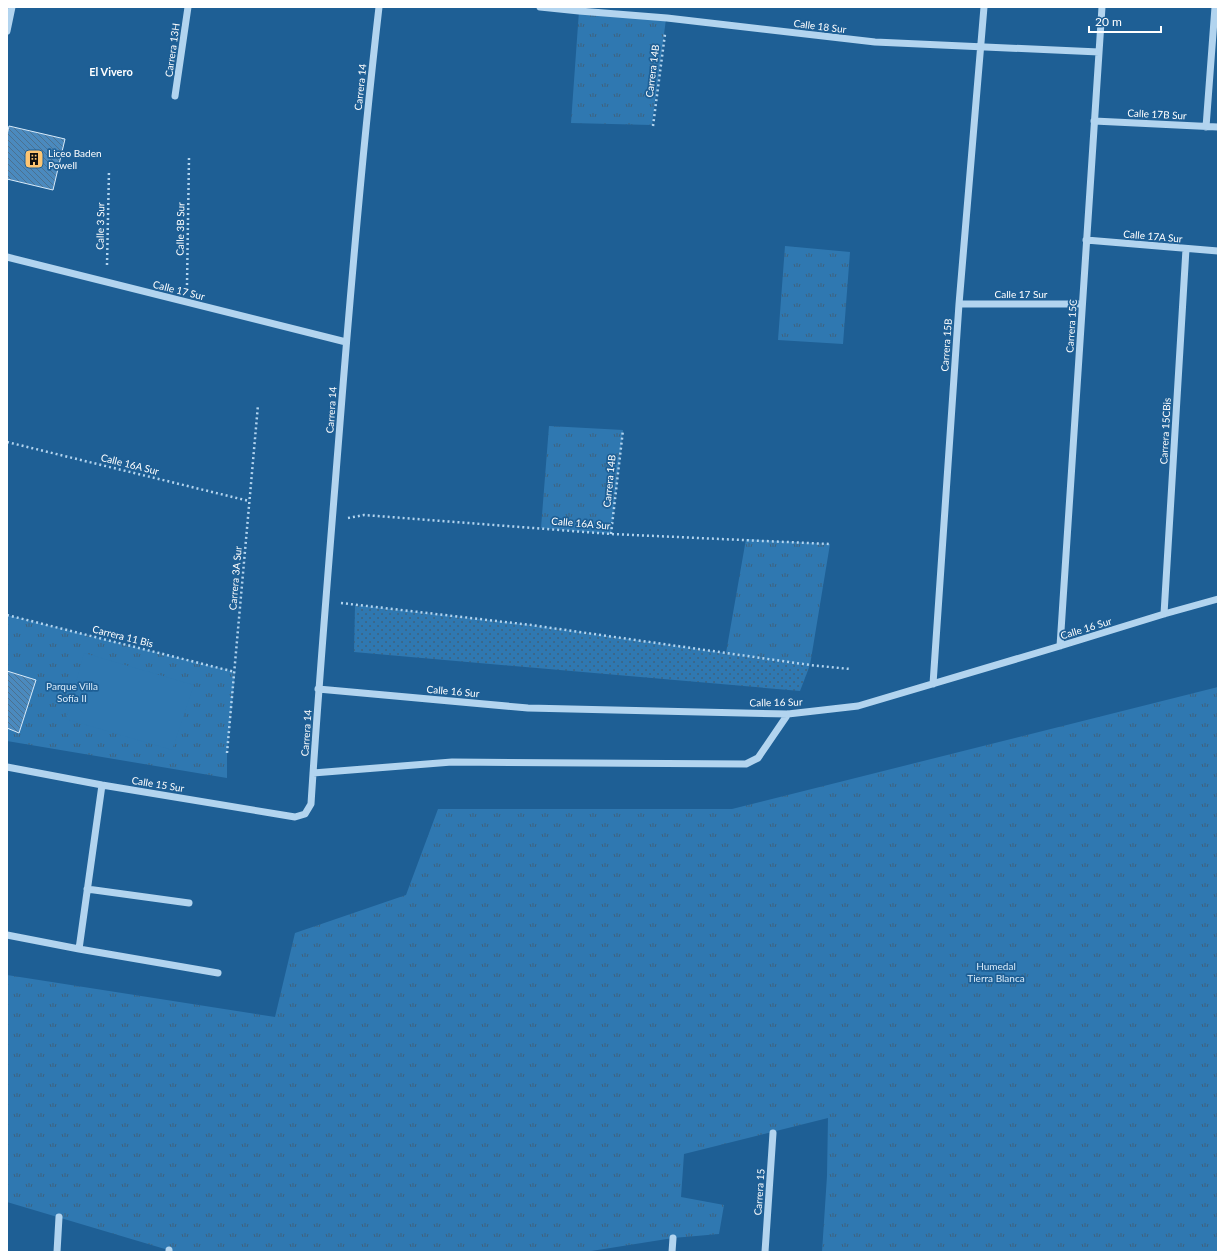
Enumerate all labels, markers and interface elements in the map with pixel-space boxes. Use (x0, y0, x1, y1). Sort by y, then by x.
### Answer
scale bar (1089, 8, 1161, 34)
text: 20 m (1095, 14, 1122, 29)
street label: Calle 18 Sur (793, 17, 847, 35)
street label: Carrera 13H (162, 22, 182, 78)
street label: Carrera 14B (643, 44, 661, 98)
street label: Carrera 14 (352, 63, 368, 111)
district label: El Vivero (89, 65, 133, 78)
street label: Calle 17B Sur (1127, 106, 1187, 122)
place label: Liceo Baden Powell (48, 147, 102, 171)
building icon: Liceo Baden Powell (23, 148, 45, 170)
street label: Calle 3 Sur (94, 202, 106, 250)
street label: Calle 3B Sur (174, 202, 186, 256)
street label: Calle 17A Sur (1123, 227, 1183, 245)
street label: Calle 17 Sur (152, 278, 206, 302)
street label: Calle 17 Sur (995, 288, 1048, 300)
street label: Carrera 15C (1063, 299, 1079, 353)
street label: Carrera 15B (938, 318, 954, 372)
street label: Carrera 14 (323, 386, 339, 434)
street label: Carrera 15CBis (1157, 397, 1173, 465)
street label: Calle 16A Sur (100, 451, 161, 477)
street label: Carrera 14B (600, 454, 618, 508)
street label: Calle 16A Sur (551, 514, 611, 532)
street label: Carrera 3A Sur (226, 545, 244, 611)
street label: Calle 16 Sur (1059, 614, 1113, 641)
street label: Carrera 11 Bis (91, 623, 155, 649)
park label: Parque Villa Sofía II (46, 680, 98, 704)
street label: Calle 16 Sur (426, 683, 480, 699)
street label: Calle 16 Sur (749, 696, 803, 708)
street label: Carrera 14 (298, 709, 314, 757)
street label: Calle 15 Sur (131, 774, 185, 794)
park label: Humedal Tierra Blanca (967, 960, 1025, 984)
street label: Carrera 15 (751, 1168, 767, 1216)

